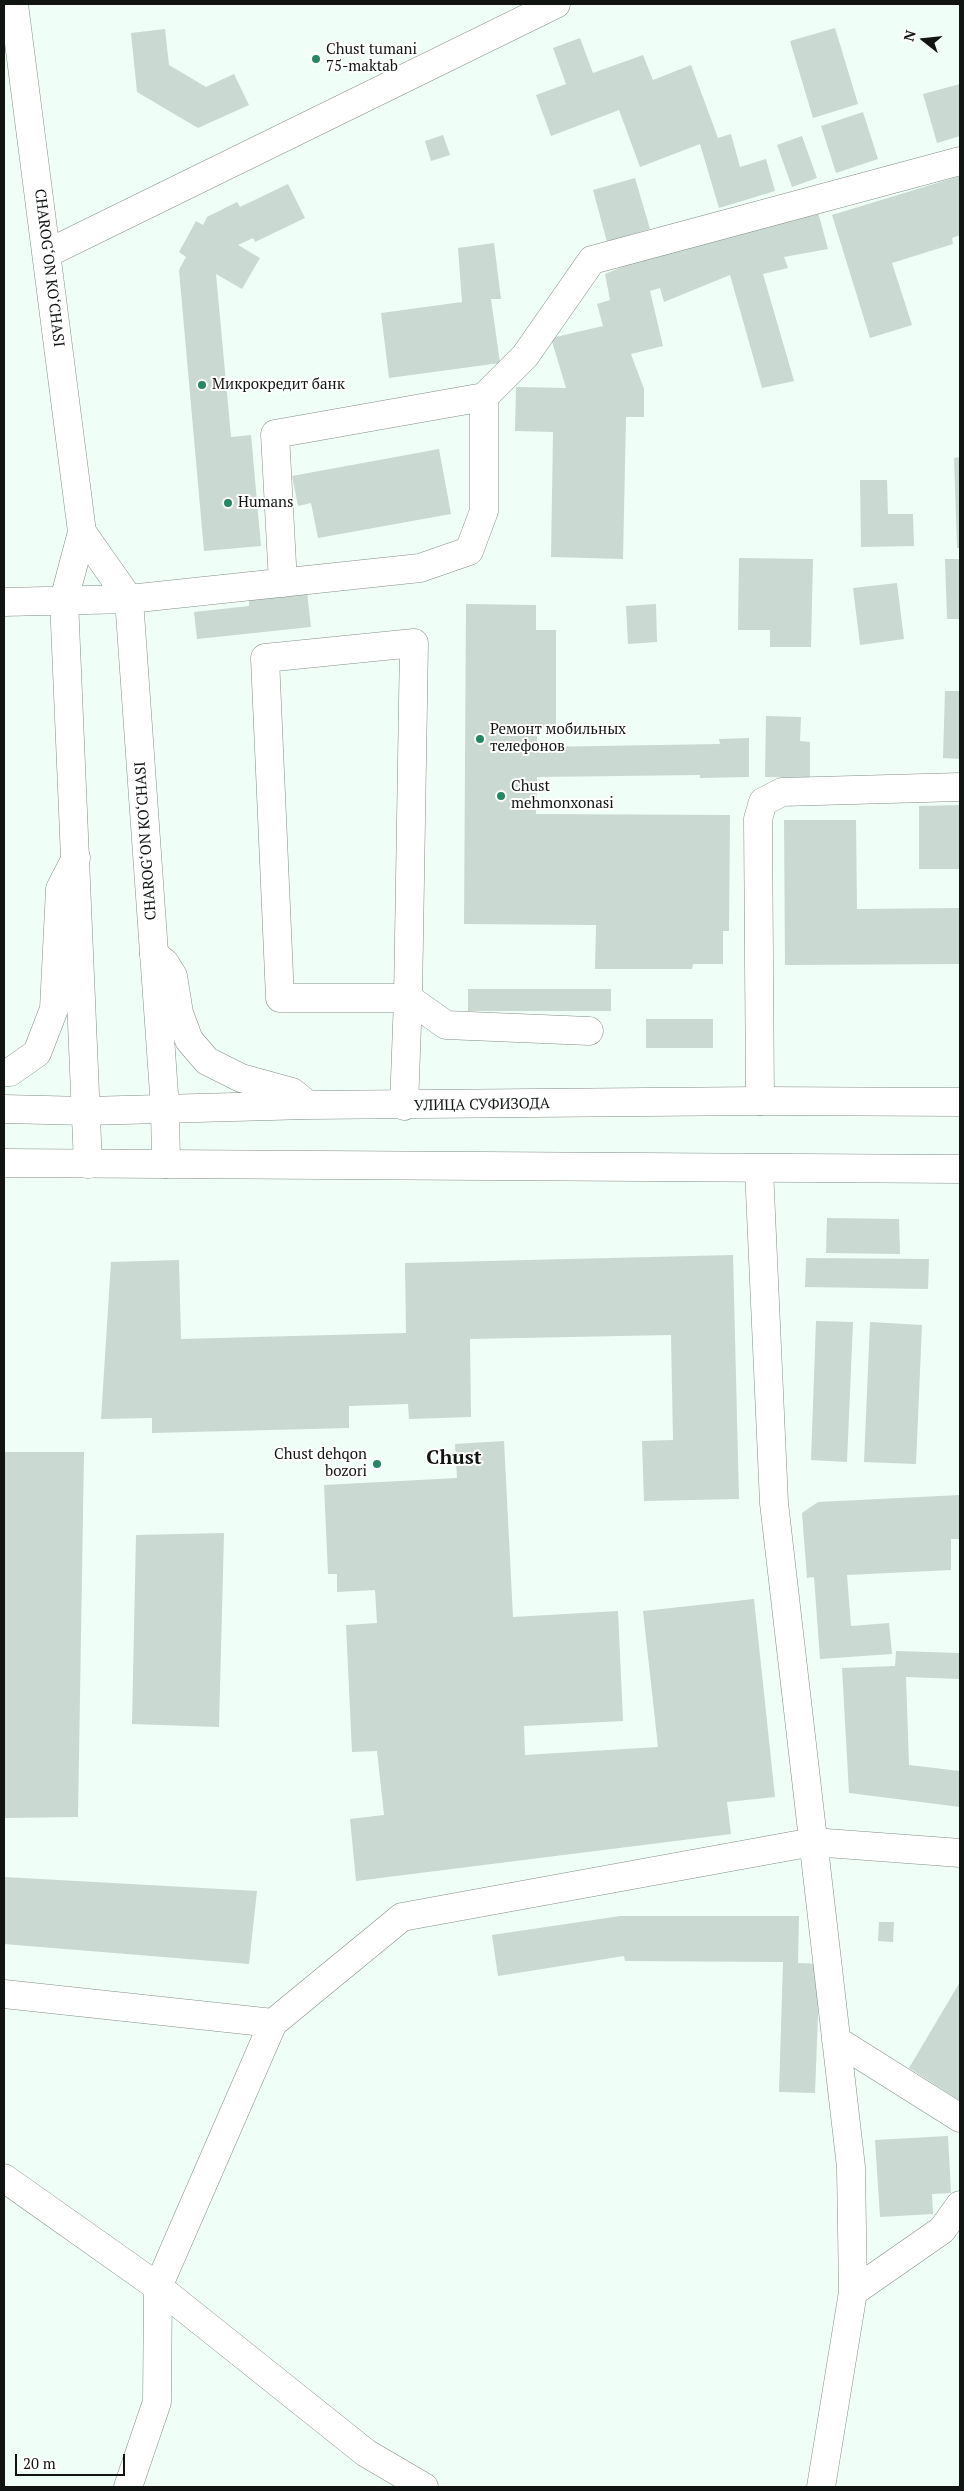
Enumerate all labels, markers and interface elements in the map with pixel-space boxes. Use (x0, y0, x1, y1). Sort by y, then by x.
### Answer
north arrow (899, 15, 949, 65)
text: N (899, 28, 920, 43)
place label: Chust tumani 75-maktab (326, 41, 417, 76)
marker: Chust tumani 75-maktab (310, 53, 322, 65)
street label: CHAROG‘ON KO‘CHASI (30, 188, 68, 348)
place label: Микрокредит банк (212, 376, 345, 394)
marker: Микрокредит банк (196, 379, 208, 391)
place label: Humans (238, 494, 293, 512)
marker: Humans (222, 497, 234, 509)
place label: Ремонт мобильных телефонов (490, 721, 626, 756)
marker: Ремонт мобильных телефонов (474, 733, 486, 745)
street label: CHAROG‘ON KO‘CHASI (131, 761, 161, 921)
place label: Chust mehmonxonasi (511, 778, 614, 813)
marker: Chust mehmonxonasi (495, 790, 507, 802)
street label: УЛИЦА СУФИЗОДА (414, 1095, 550, 1115)
place label: Chust dehqon bozori (274, 1446, 367, 1481)
district label: Chust (426, 1446, 482, 1470)
marker: Chust dehqon bozori (371, 1458, 383, 1470)
scale bar (18, 2444, 128, 2476)
text: 20 m (23, 2453, 56, 2473)

